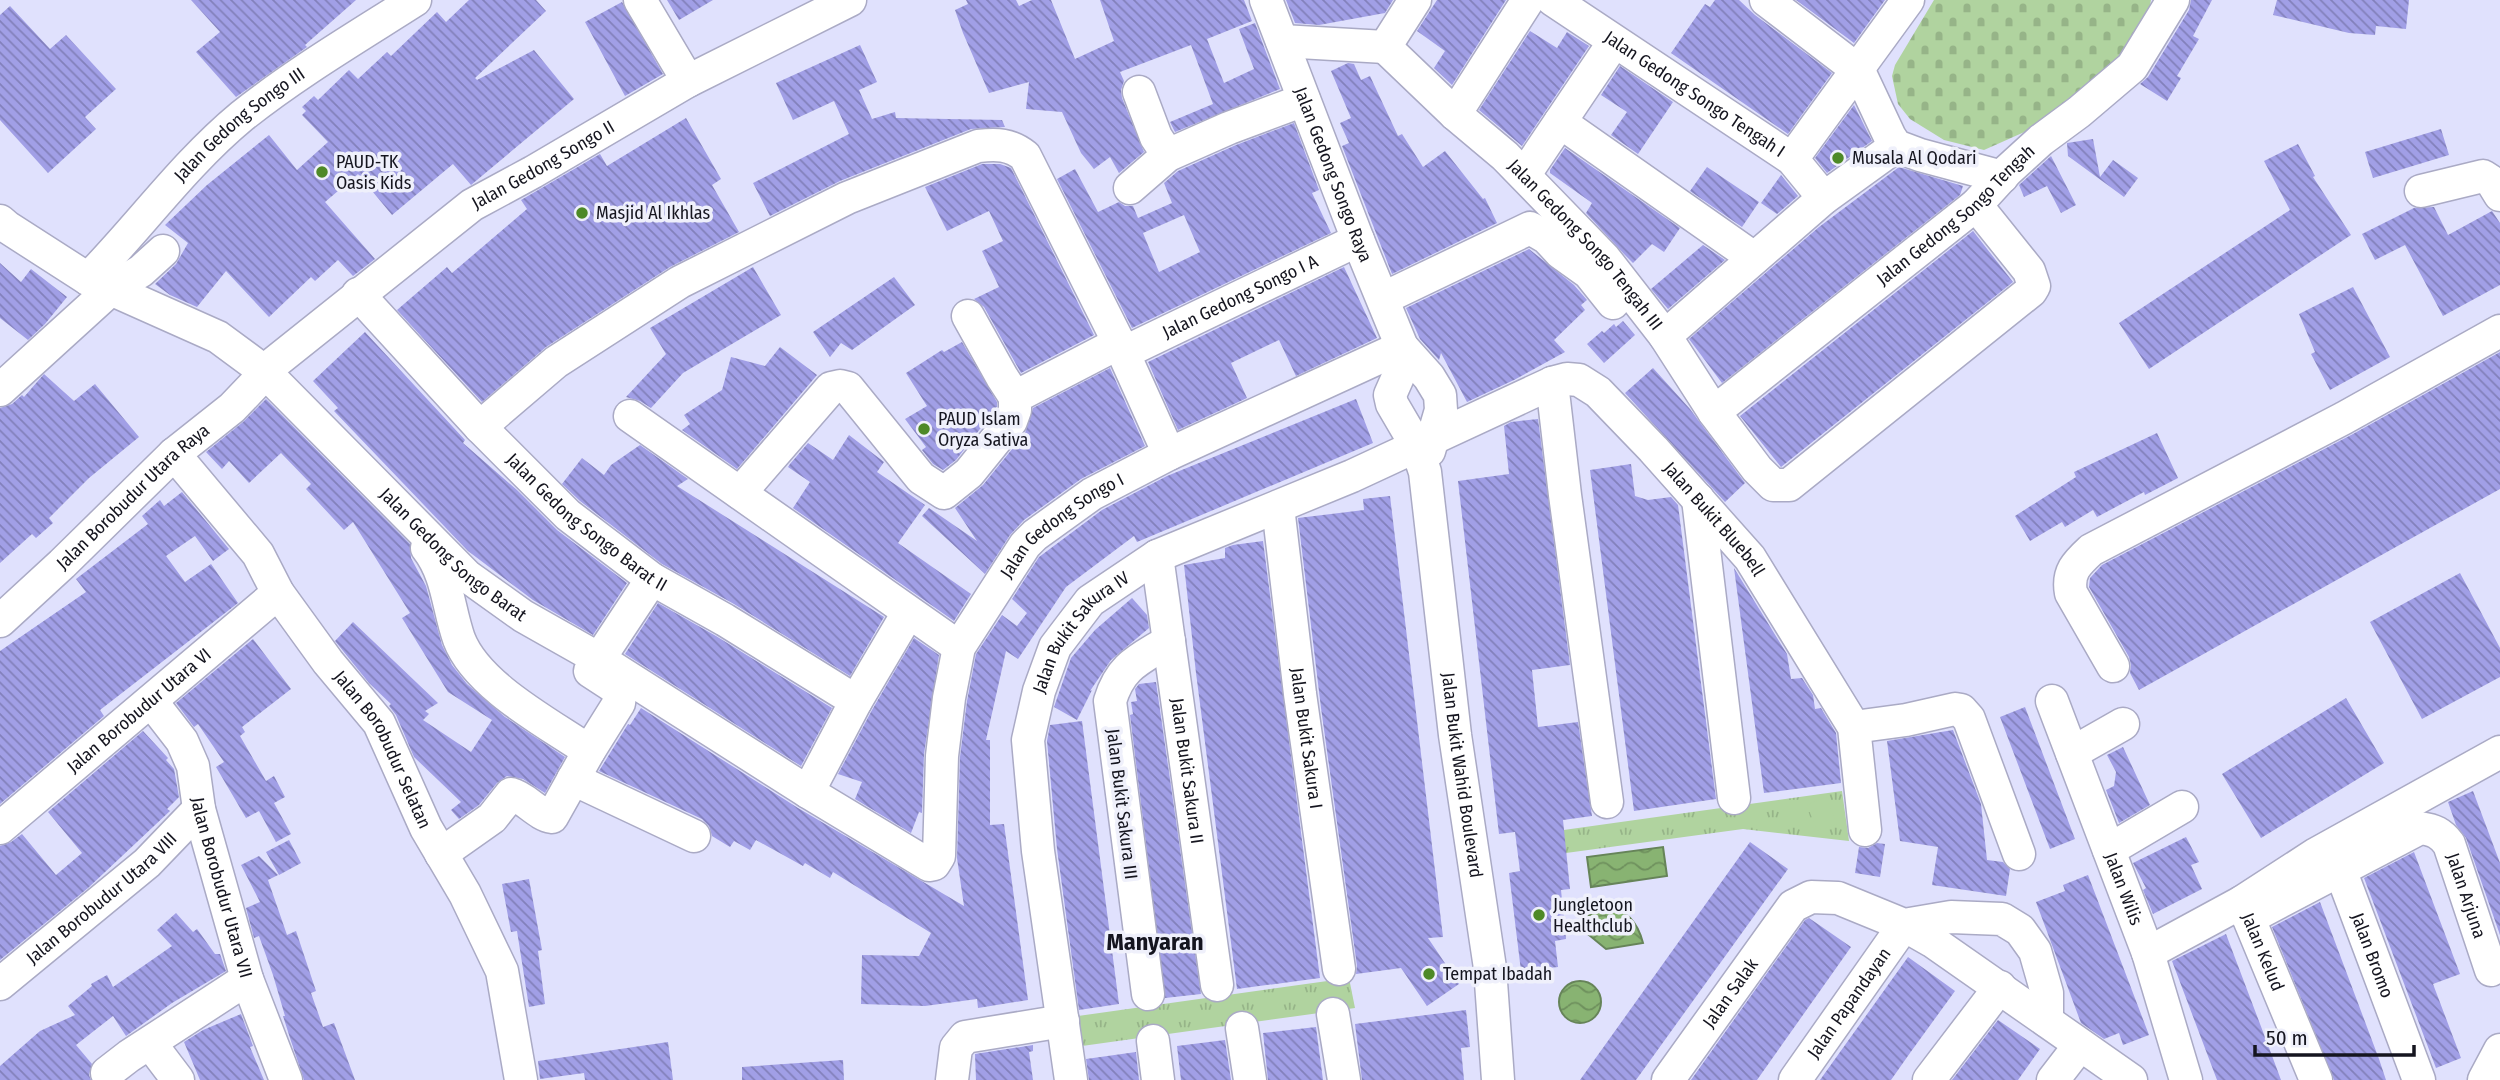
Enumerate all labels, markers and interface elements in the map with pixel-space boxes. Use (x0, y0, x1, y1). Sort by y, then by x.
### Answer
street label: Jalan Gedong Songo Tengah I (1600, 26, 1789, 162)
street label: Jalan Gedong Songo III (169, 63, 309, 186)
street label: Jalan Gedong Songo Raya (1289, 84, 1377, 266)
street label: Jalan Gedong Songo II (468, 116, 618, 214)
street label: Jalan Gedong Songo Tengah (1872, 140, 2039, 290)
place label: Musala Al Qodari (1852, 147, 1977, 169)
marker: Musala Al Qodari (1830, 150, 1846, 166)
place label: PAUD-TK Oasis Kids (336, 151, 412, 194)
street label: Jalan Gedong Songo Tengah III (1503, 155, 1667, 334)
marker: PAUD-TK Oasis Kids (314, 164, 330, 180)
place label: Masjid Al Ikhlas (596, 202, 711, 224)
marker: Masjid Al Ikhlas (574, 205, 590, 221)
street label: Jalan Gedong Songo I A (1159, 250, 1322, 343)
place label: PAUD Islam Oryza Sativa (938, 408, 1028, 451)
street label: Jalan Borobudur Utara Raya (52, 419, 214, 575)
marker: PAUD Islam Oryza Sativa (916, 421, 932, 437)
street label: Jalan Gedong Songo Barat II (502, 449, 671, 596)
street label: Jalan Bukit Bluebell (1659, 457, 1770, 580)
street label: Jalan Gedong Songo I (996, 468, 1128, 582)
street label: Jalan Gedong Songo Barat (375, 483, 531, 626)
street label: Jalan Bukit Sakura IV (1028, 566, 1134, 696)
street label: Jalan Borobudur Utara VI (62, 643, 216, 778)
street label: Jalan Borobudur Selatan (329, 666, 436, 832)
street label: Jalan Bukit Sakura I (1286, 667, 1327, 810)
street label: Jalan Bukit Wahid Boulevard (1437, 671, 1487, 879)
street label: Jalan Bukit Sakura II (1166, 697, 1208, 845)
street label: Jalan Bukit Sakura III (1102, 728, 1142, 880)
street label: Jalan Borobudur Utara VII (186, 796, 257, 980)
street label: Jalan Borobudur Utara VIII (22, 828, 181, 969)
street label: Jalan Wilis (2100, 849, 2147, 928)
street label: Jalan Arjuna (2442, 850, 2491, 941)
place label: Jungletoon Healthclub (1553, 894, 1633, 937)
marker: Jungletoon Healthclub (1531, 907, 1547, 923)
street label: Jalan Kelud (2237, 909, 2289, 994)
street label: Jalan Bromo (2346, 910, 2398, 1001)
district label: Manyaran (1106, 928, 1204, 956)
street label: Jalan Papandayan (1803, 944, 1896, 1063)
street label: Jalan Salak (1698, 954, 1763, 1032)
place label: Tempat Ibadah (1443, 963, 1552, 985)
marker: Tempat Ibadah (1421, 966, 1437, 982)
scale bar (2255, 1014, 2414, 1058)
text: 50 m (2266, 1025, 2308, 1051)

